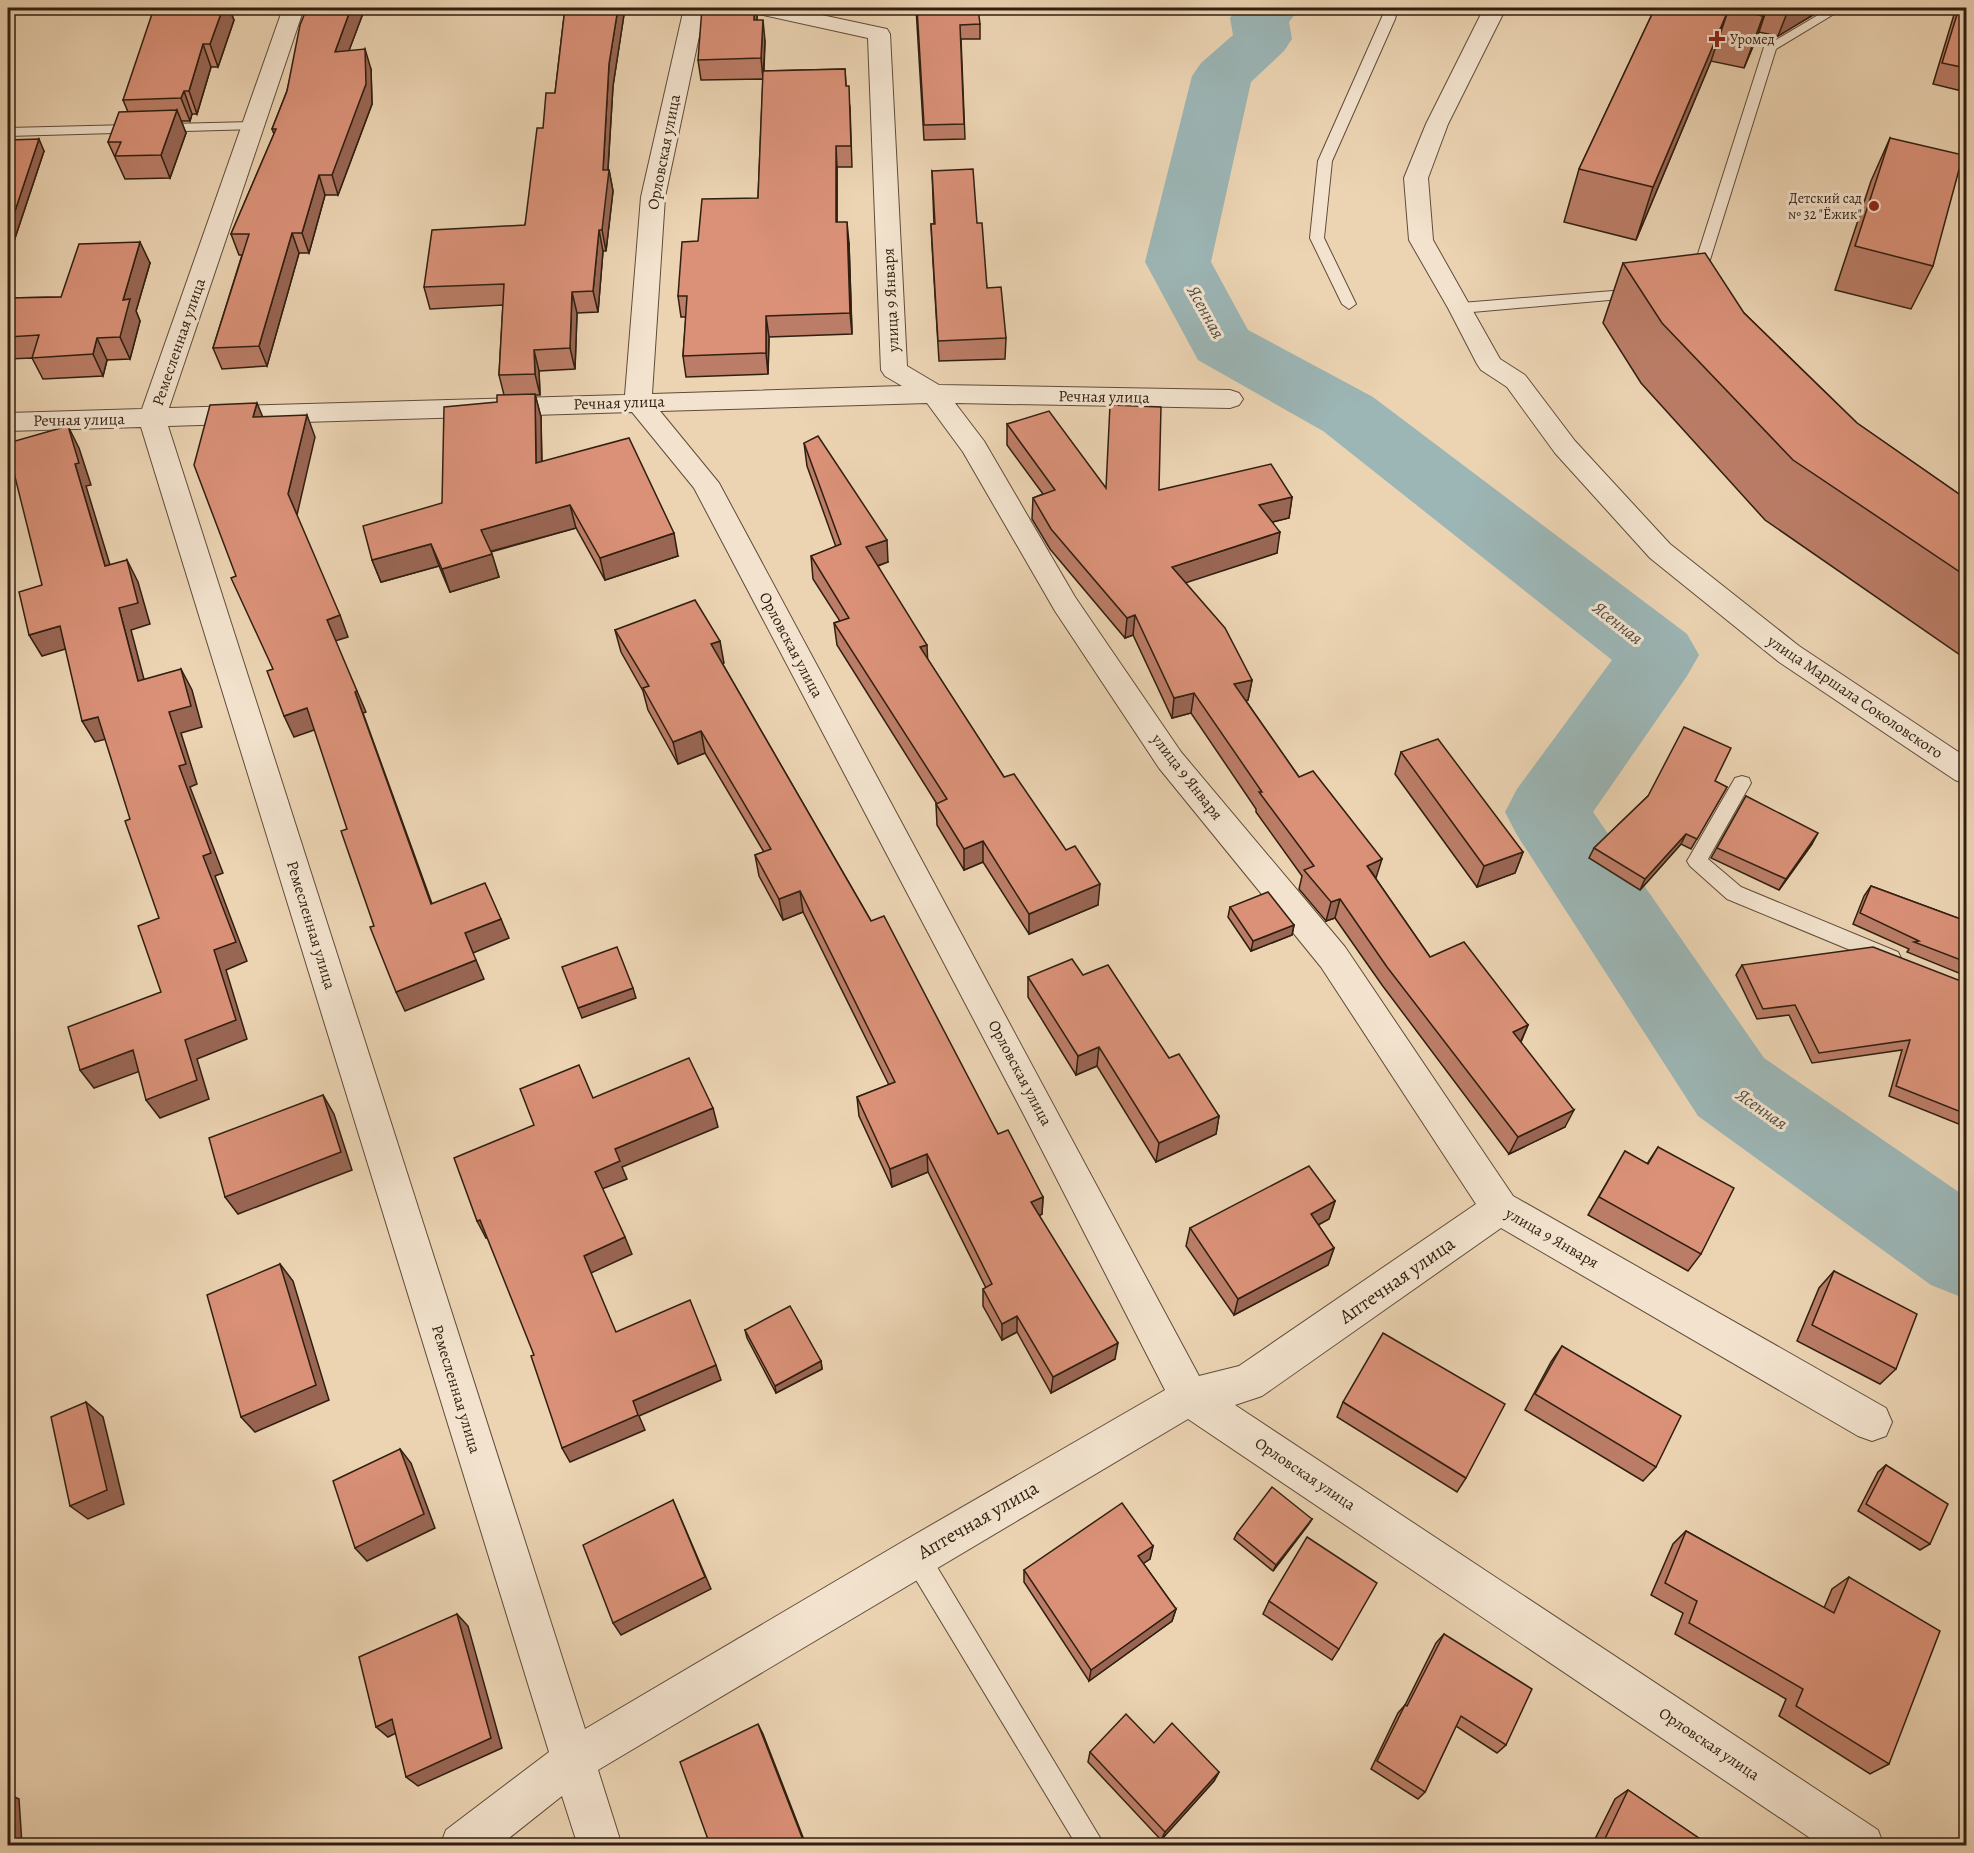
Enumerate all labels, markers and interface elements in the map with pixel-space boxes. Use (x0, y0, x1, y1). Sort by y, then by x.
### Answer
marker: Уромед (1708, 30, 1726, 48)
place label: Уромед (1730, 30, 1775, 49)
street label: Орловская улица (642, 92, 686, 212)
place label: Детский сад № 32 "Ёжик" (1788, 189, 1862, 224)
marker: Детский сад № 32 "Ёжик" (1867, 199, 1881, 213)
street label: улица 9 Января (877, 247, 905, 354)
street label: Ремесленная улица (147, 275, 211, 409)
water label: Ясенная (1181, 280, 1230, 343)
street label: Речная улица (1058, 385, 1151, 409)
street label: Речная улица (573, 390, 666, 416)
street label: Речная улица (33, 408, 126, 432)
street label: Орловская улица (754, 588, 829, 702)
water label: Ясенная (1587, 595, 1648, 650)
street label: улица Маршала Соколовского (1762, 629, 1947, 764)
street label: улица 9 Января (1146, 728, 1228, 825)
street label: Ремесленная улица (281, 858, 341, 993)
street label: Орловская улица (983, 1016, 1058, 1130)
water label: Ясенная (1731, 1082, 1792, 1135)
street label: улица 9 Января (1500, 1202, 1603, 1274)
street label: Аптечная улица (1333, 1230, 1461, 1331)
street label: Ремесленная улица (426, 1322, 486, 1457)
street label: Орловская улица (1250, 1432, 1360, 1516)
street label: Аптечная улица (912, 1474, 1044, 1566)
street label: Орловская улица (1654, 1702, 1764, 1786)

